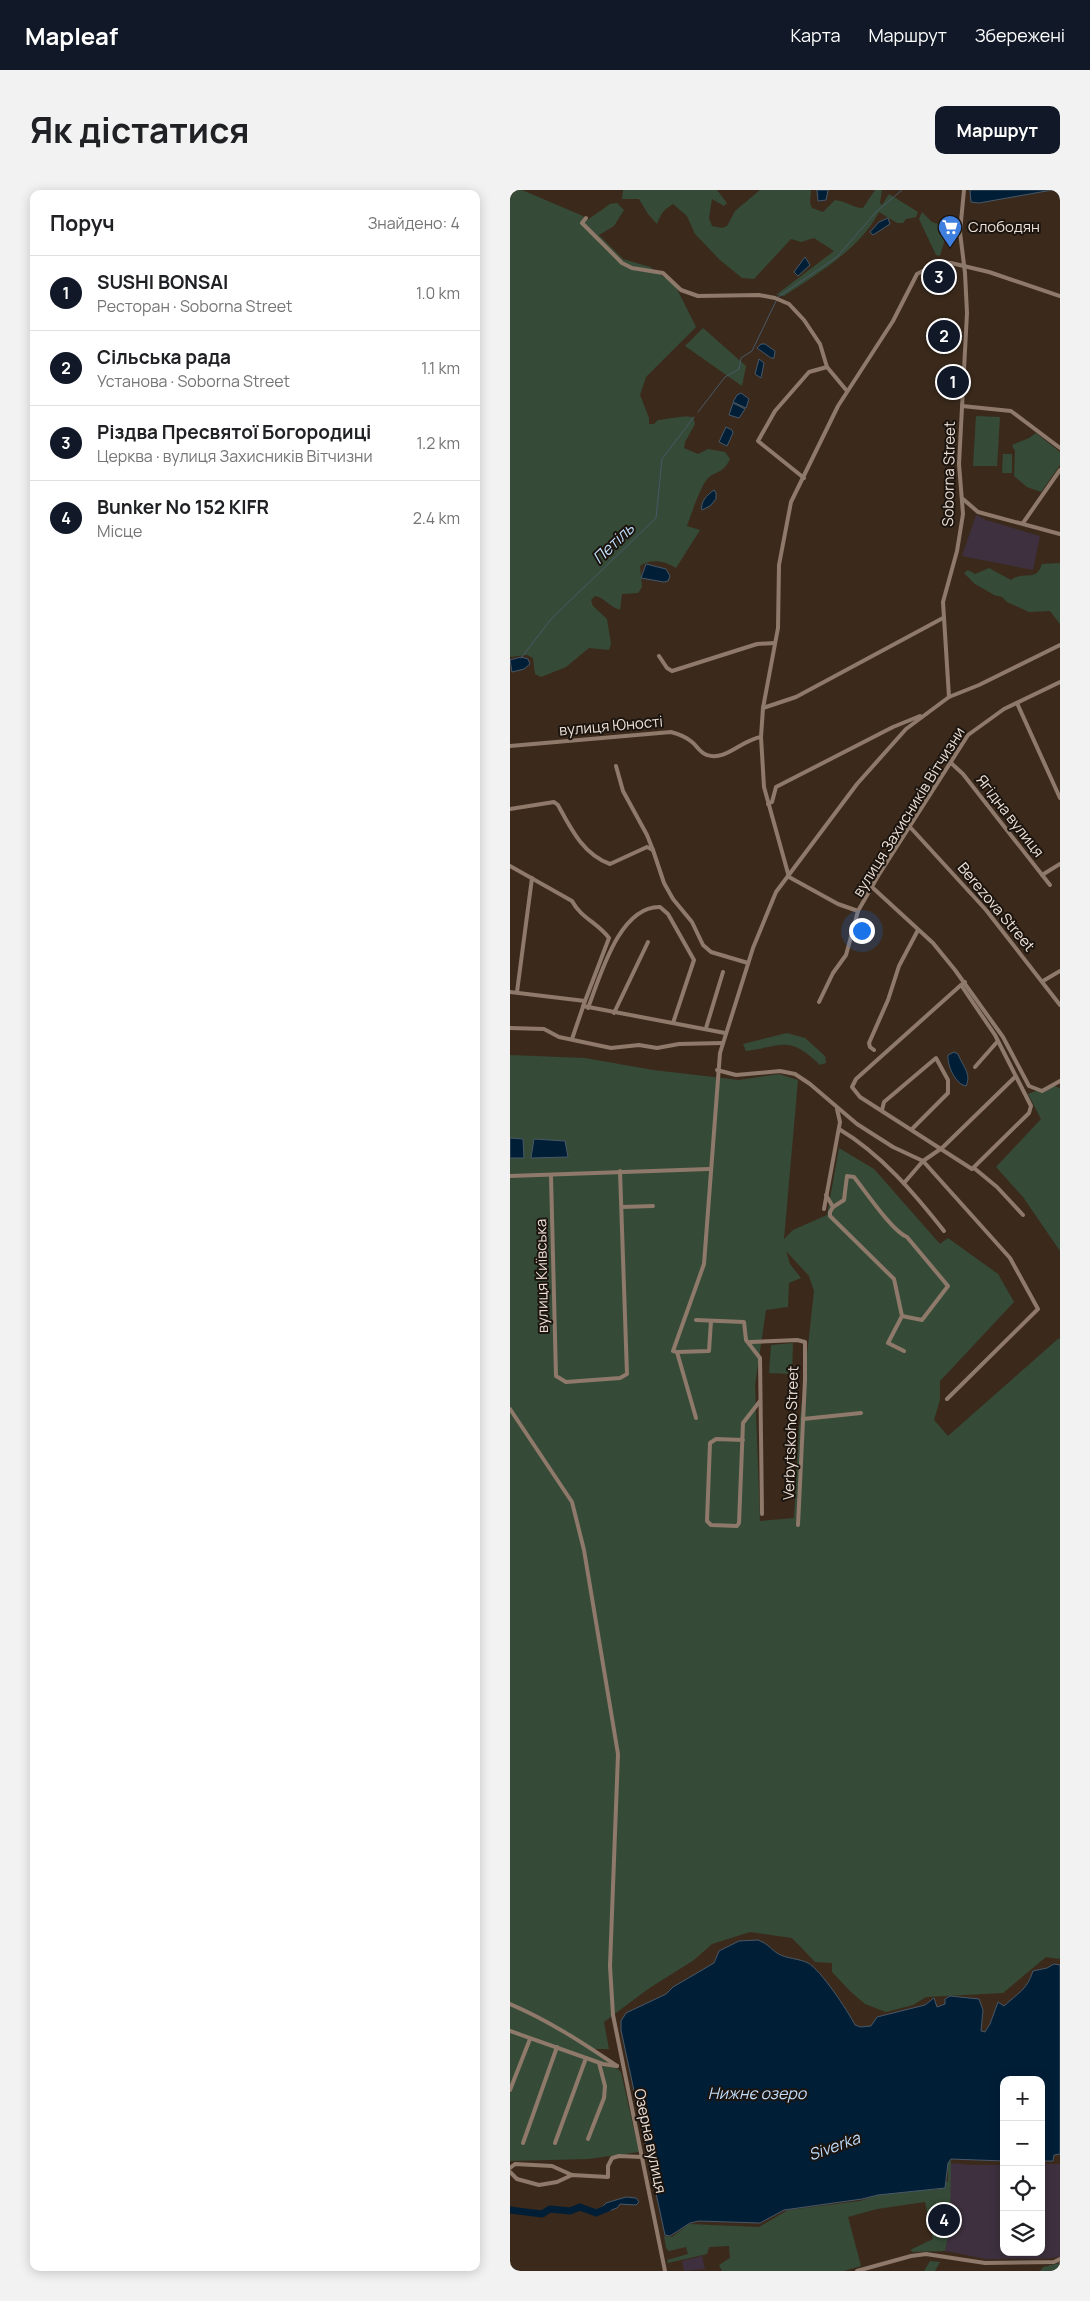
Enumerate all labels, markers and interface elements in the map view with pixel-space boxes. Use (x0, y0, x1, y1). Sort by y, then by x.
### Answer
text: Mapleaf (25, 19, 118, 52)
text: Карта (790, 23, 840, 47)
text: Маршрут (868, 23, 947, 47)
text: Збережені (975, 23, 1065, 47)
text: Як дістатися (30, 106, 249, 154)
button: Маршрут (935, 106, 1060, 154)
text: Поруч (50, 209, 115, 237)
text: Знайдено: 4 (368, 212, 460, 234)
supermarket icon: Слободян (937, 214, 963, 248)
place label: Слободян (968, 216, 1040, 237)
pin: 3 (923, 258, 955, 296)
text: SUSHI BONSAI (97, 269, 228, 295)
text: 1 (62, 282, 70, 304)
text: 1.0 km (416, 282, 460, 304)
text: Ресторан · Soborna Street (97, 295, 293, 317)
pin: 2 (928, 317, 960, 355)
text: Cільська рада (97, 344, 231, 370)
text: 2 (61, 357, 71, 379)
text: 1.1 km (421, 357, 460, 379)
pin: 1 (937, 363, 969, 401)
text: Установа · Soborna Street (97, 370, 290, 392)
text: Різдва Пресвятої Богородиці (97, 419, 371, 445)
street label: Soborna Street (937, 421, 960, 527)
text: 3 (61, 432, 71, 454)
text: 1.2 km (417, 432, 460, 454)
text: Церква · вулиця Захисників Вітчизни (97, 445, 373, 467)
text: Bunker No 152 KIFR (97, 494, 269, 520)
text: 4 (61, 507, 71, 529)
text: 2.4 km (413, 507, 460, 529)
water label: Петіль (587, 517, 639, 568)
text: Місце (97, 520, 142, 542)
street label: вулиця Юності (558, 711, 664, 740)
street label: вулиця Захисників Вітчизни (848, 723, 970, 901)
street label: Ягідна вулиця (971, 770, 1049, 861)
street label: Berezova Street (953, 858, 1040, 956)
your location (849, 918, 875, 944)
street label: вулиця Київська (530, 1219, 553, 1333)
street label: Verbytskoho Street (778, 1366, 803, 1500)
map controls (1000, 2076, 1045, 2256)
button: + (1000, 2076, 1045, 2121)
water label: Нижнє озеро (708, 2082, 808, 2104)
street label: Озерна вулиця (629, 2087, 672, 2195)
button: − (1000, 2121, 1045, 2166)
water label: Siverka (805, 2126, 864, 2165)
button: locate (1000, 2166, 1045, 2211)
pin: 4 (928, 2201, 960, 2239)
button: layers (1000, 2211, 1045, 2256)

